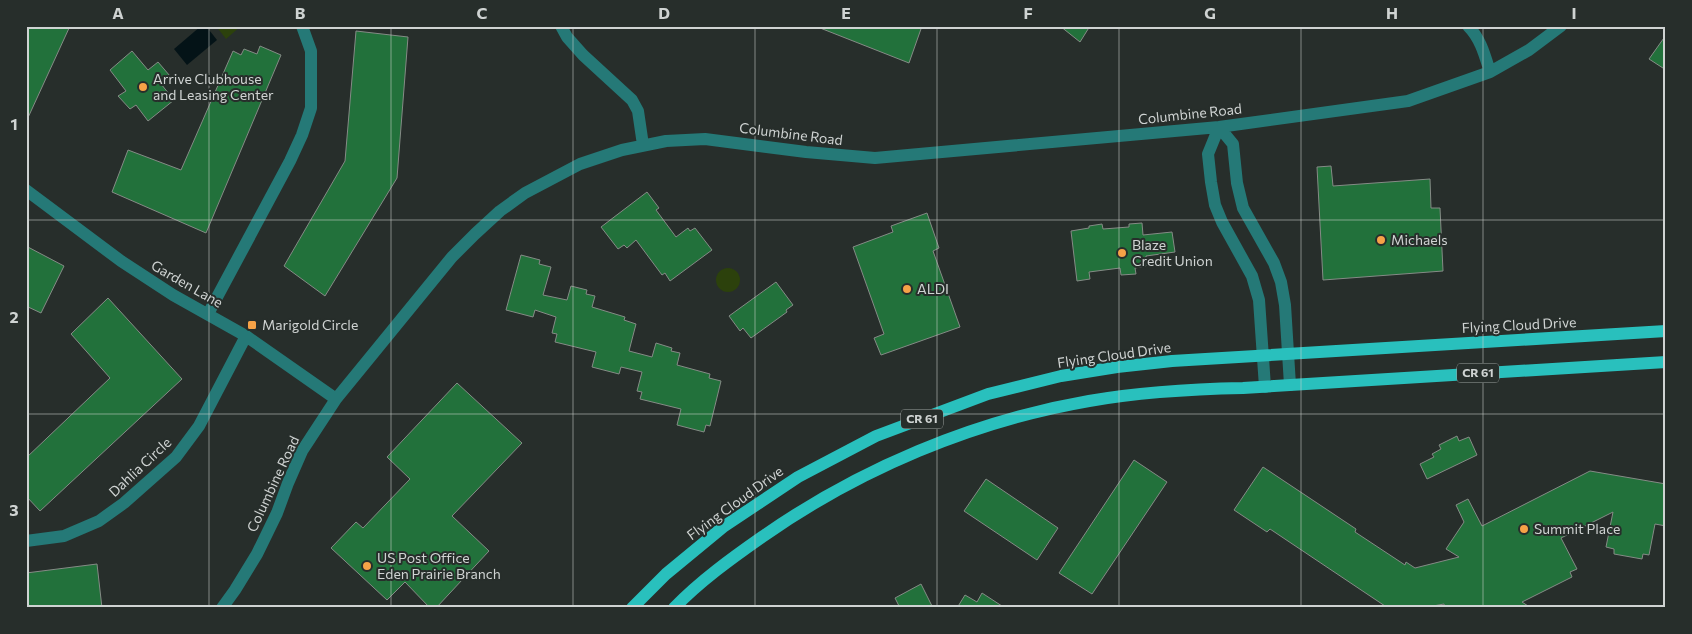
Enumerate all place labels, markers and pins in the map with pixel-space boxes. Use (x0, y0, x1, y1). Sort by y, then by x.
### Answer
place label: Arrive Clubhouse and Leasing Center (153, 70, 274, 103)
marker: Arrive Clubhouse and Leasing Center (137, 81, 149, 93)
place label: Michaels (1391, 231, 1448, 248)
marker: Michaels (1375, 234, 1387, 246)
place label: Blaze Credit Union (1132, 236, 1213, 269)
marker: Blaze Credit Union (1116, 247, 1128, 259)
place label: ALDI (917, 280, 949, 297)
marker: ALDI (901, 283, 913, 295)
place label: Marigold Circle (262, 316, 358, 333)
marker: Marigold Circle (246, 319, 258, 331)
place label: Summit Place (1534, 520, 1620, 537)
marker: Summit Place (1518, 523, 1530, 535)
place label: US Post Office Eden Prairie Branch (377, 549, 501, 582)
marker: US Post Office Eden Prairie Branch (361, 560, 373, 572)

